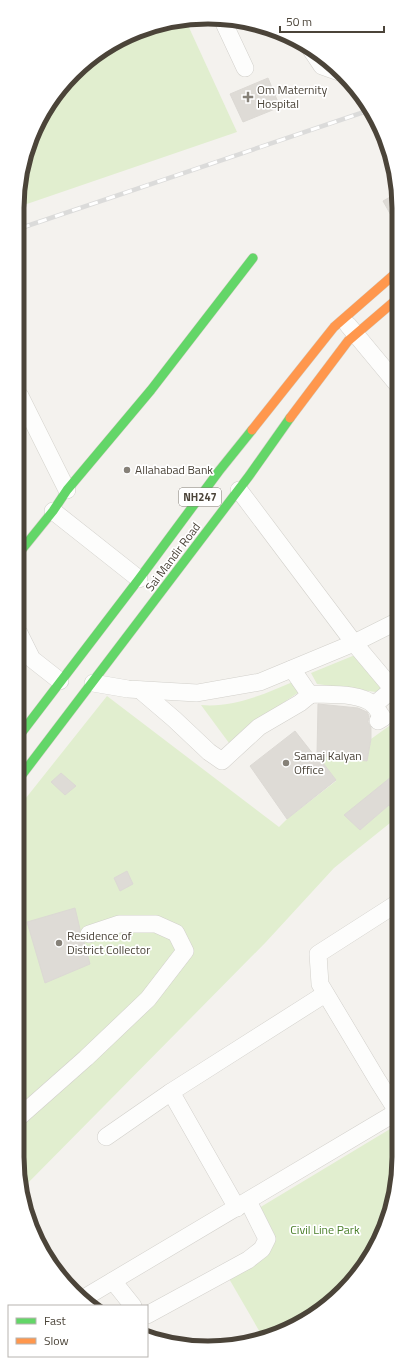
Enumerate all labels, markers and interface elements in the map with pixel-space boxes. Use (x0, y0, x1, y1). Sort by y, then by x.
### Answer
scale bar (280, 8, 384, 34)
text: 50 m (286, 12, 312, 31)
place label: Om Maternity Hospital (257, 80, 327, 113)
marker: Om Maternity Hospital (242, 91, 254, 103)
place label: Allahabad Bank (135, 460, 213, 479)
marker: Allahabad Bank (122, 465, 132, 475)
road number: NH247 (179, 488, 221, 506)
street label: Sai Mandir Road (140, 518, 205, 595)
place label: Samaj Kalyan Office (294, 746, 362, 779)
marker: Samaj Kalyan Office (281, 758, 291, 768)
place label: Residence of District Collector (67, 926, 150, 959)
marker: Residence of District Collector (54, 938, 64, 948)
park label: Civil Line Park (290, 1220, 360, 1239)
legend (8, 1305, 148, 1357)
text: Fast (44, 1311, 67, 1330)
text: Slow (44, 1331, 69, 1350)

